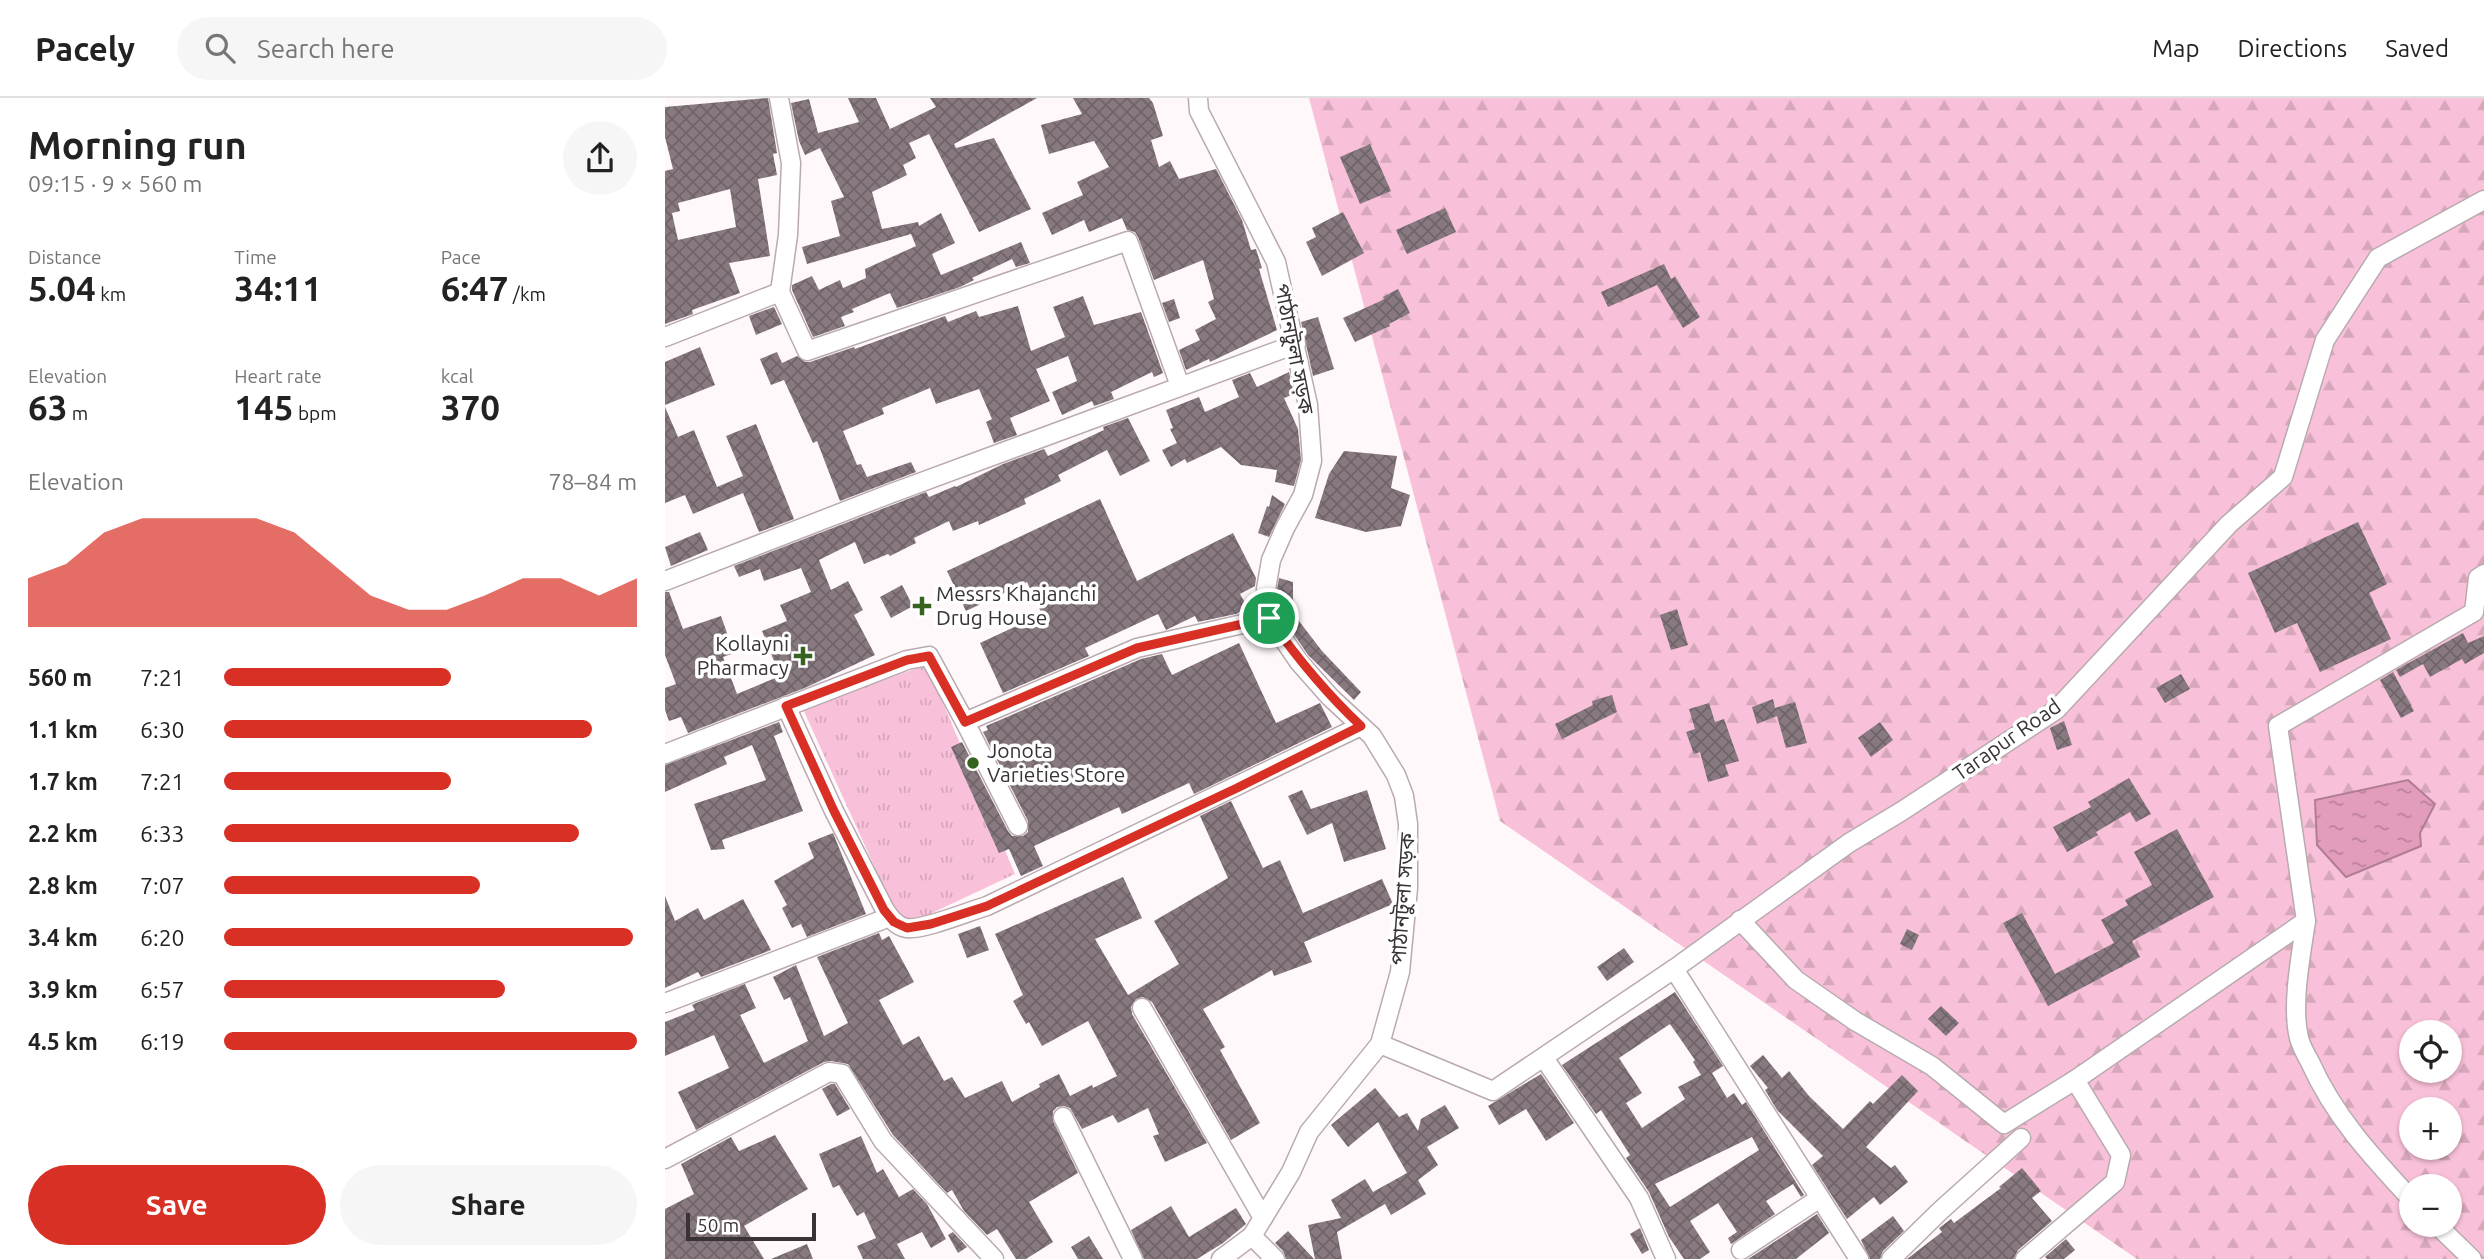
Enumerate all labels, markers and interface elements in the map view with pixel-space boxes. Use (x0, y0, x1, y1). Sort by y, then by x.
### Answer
search box (177, 17, 667, 80)
icon: search (201, 29, 239, 67)
text: Pacely (35, 30, 135, 67)
text: Search here (257, 34, 395, 63)
text: Map (2152, 35, 2199, 62)
text: Directions (2237, 35, 2347, 62)
text: Saved (2385, 35, 2449, 62)
button: share (563, 121, 637, 195)
text: Morning run (28, 124, 247, 166)
text: 09:15 · 9 × 560 m (28, 171, 202, 196)
text: Distance (28, 246, 102, 268)
text: Time (234, 246, 277, 268)
text: Pace (441, 246, 481, 268)
text: 5.04 (28, 268, 96, 308)
text: 34:11 (234, 268, 322, 308)
text: 6:47 (441, 268, 509, 308)
street label: পাঠানটুলা সড়ক (1269, 282, 1320, 418)
text: km (96, 283, 126, 305)
text: /km (509, 283, 546, 305)
text: Elevation (28, 365, 107, 387)
text: Heart rate (234, 365, 322, 387)
text: kcal (441, 365, 473, 387)
text: 63 (28, 387, 67, 427)
text: 145 (234, 387, 294, 427)
text: 370 (441, 387, 500, 427)
text: m (67, 402, 88, 424)
text: bpm (294, 402, 337, 424)
text: Elevation (28, 469, 124, 494)
text: 78–84 m (549, 469, 637, 494)
place label: Messrs Khajanchi Drug House (936, 581, 1096, 629)
pin (1239, 588, 1299, 648)
marker: Messrs Khajanchi Drug House (914, 598, 930, 614)
icon: arrive (1250, 599, 1288, 637)
place label: Kollayni Pharmacy (697, 631, 789, 679)
marker: Kollayni Pharmacy (795, 648, 811, 664)
text: 560 m (28, 665, 92, 690)
text: 7:21 (140, 665, 185, 690)
street label: Tarapur Road (1948, 693, 2065, 785)
text: 1.1 km (28, 717, 98, 742)
text: 6:30 (140, 717, 185, 742)
place label: Jonota Varieties Store (987, 738, 1125, 786)
marker: Jonota Varieties Store (965, 755, 981, 771)
text: 1.7 km (28, 769, 98, 794)
text: 7:21 (140, 769, 185, 794)
text: 2.2 km (28, 821, 98, 846)
text: 6:33 (140, 821, 185, 846)
street label: পাঠানটুলা সড়ক (1385, 831, 1421, 966)
text: 2.8 km (28, 873, 98, 898)
text: 7:07 (140, 873, 185, 898)
text: 3.4 km (28, 925, 98, 950)
text: 6:20 (140, 925, 185, 950)
text: 3.9 km (28, 977, 98, 1002)
text: 6:57 (140, 977, 185, 1002)
map controls (2399, 1020, 2462, 1237)
button: locate (2399, 1020, 2462, 1083)
text: 4.5 km (28, 1029, 98, 1054)
text: 6:19 (140, 1029, 185, 1054)
button: + (2399, 1097, 2462, 1160)
button: Save (28, 1165, 326, 1245)
button: Share (340, 1165, 637, 1245)
button: − (2399, 1174, 2462, 1237)
scale bar (686, 1210, 815, 1242)
text: 50 m (697, 1214, 739, 1236)

